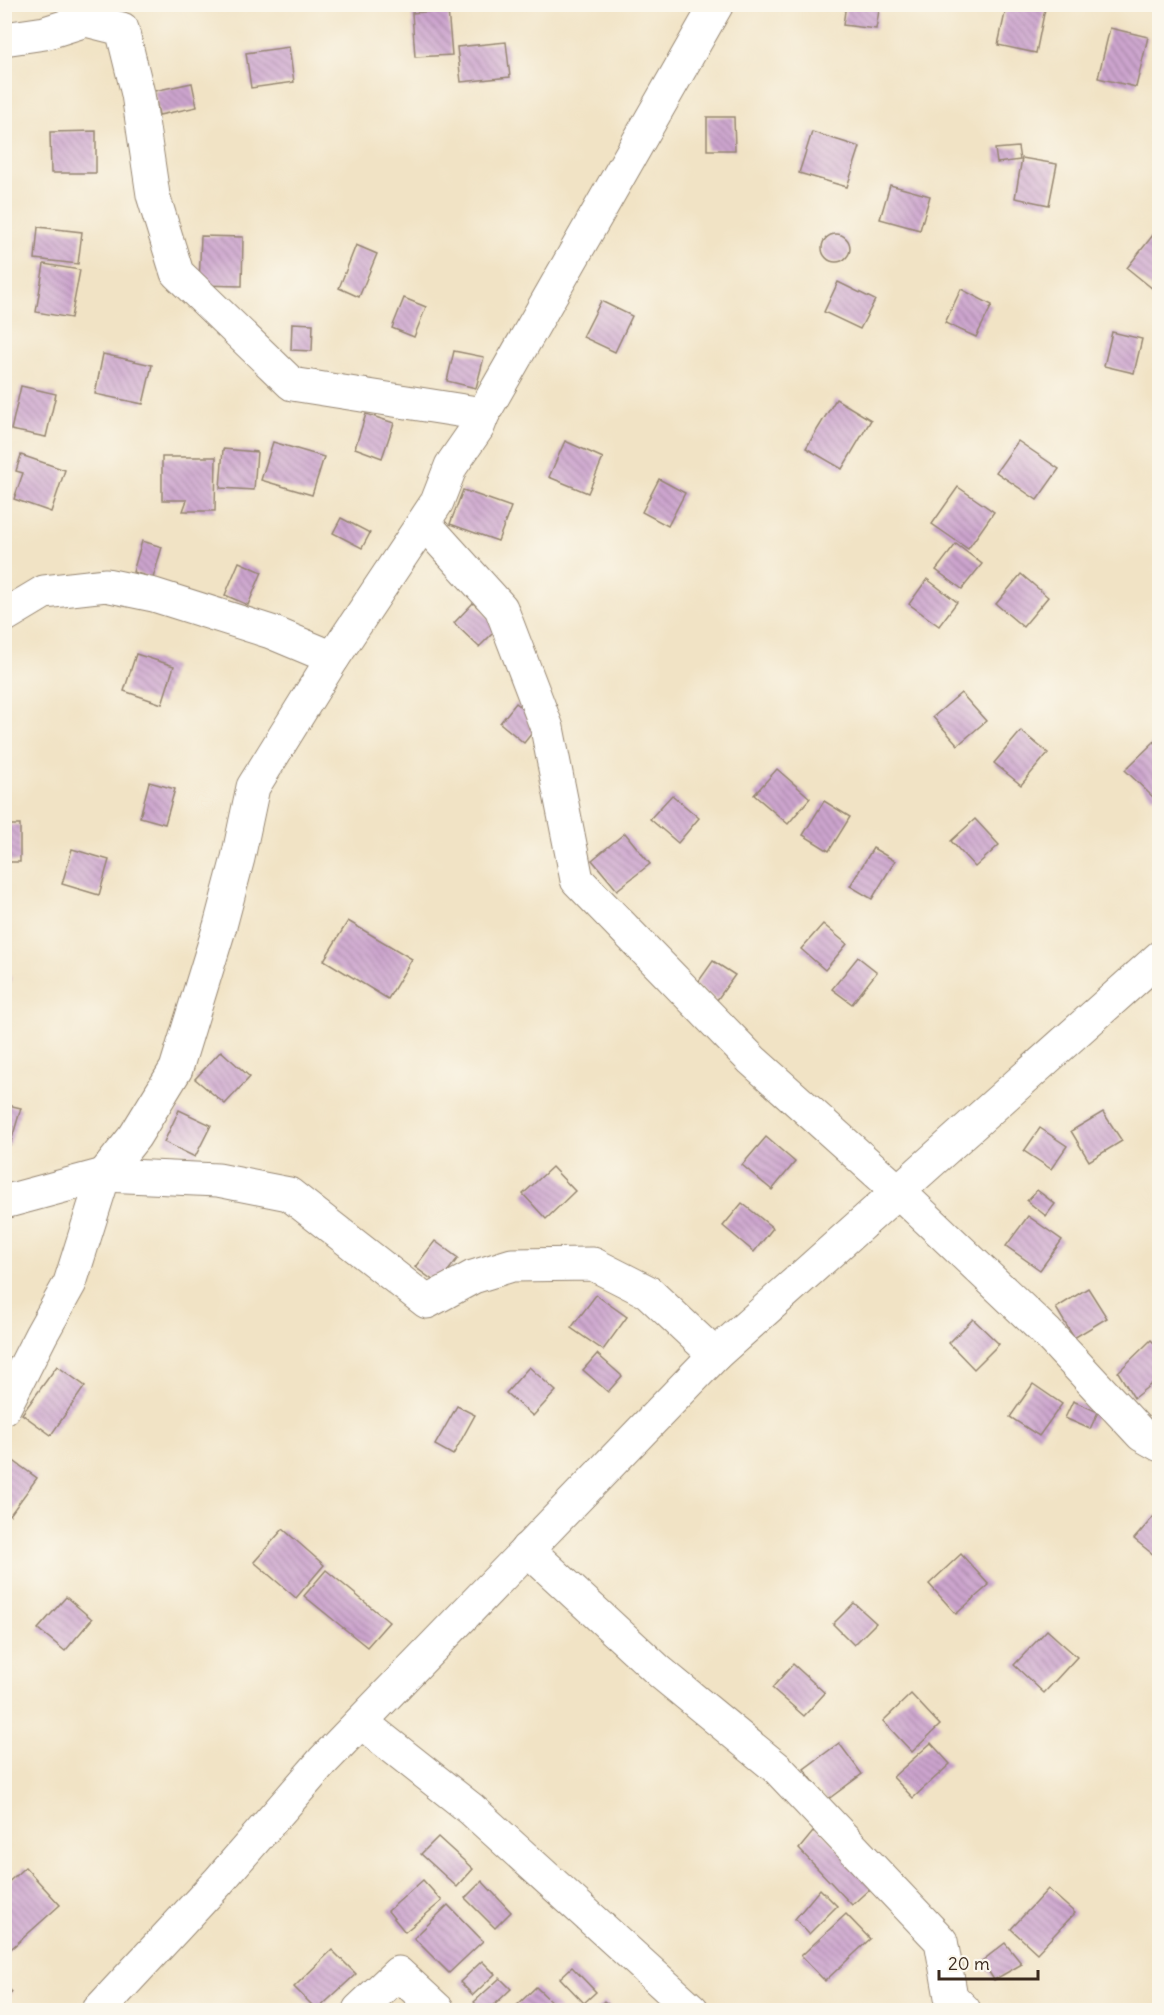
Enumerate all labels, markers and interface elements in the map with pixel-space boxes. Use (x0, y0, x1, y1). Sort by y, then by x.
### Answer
scale bar (939, 1943, 1038, 1981)
text: 20 m (948, 1952, 990, 1975)

